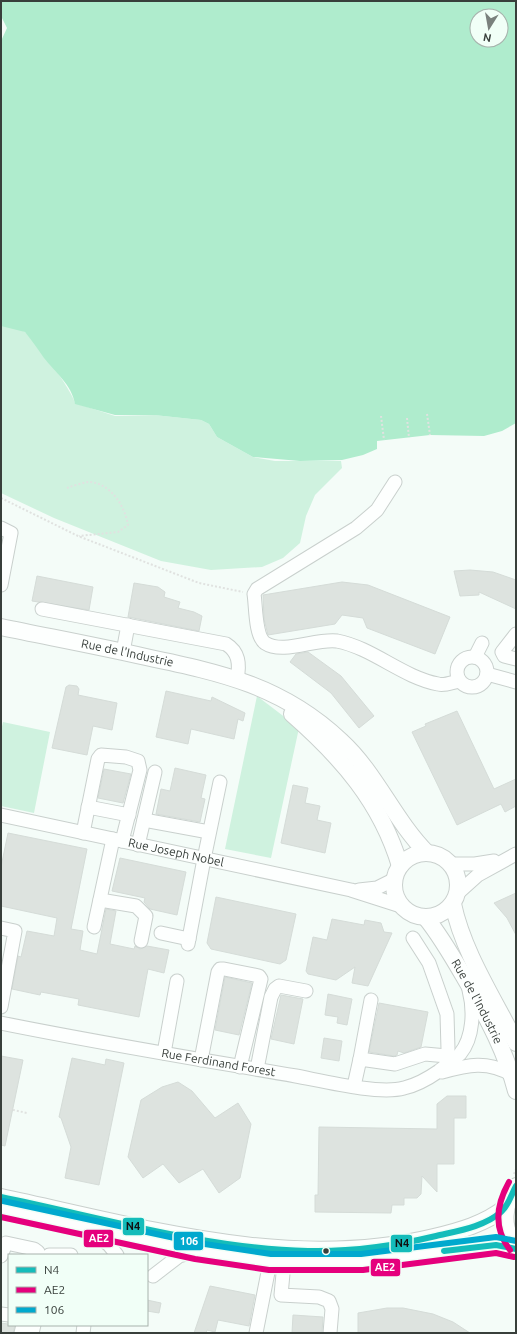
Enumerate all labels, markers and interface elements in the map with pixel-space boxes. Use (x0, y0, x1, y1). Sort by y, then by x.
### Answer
north arrow (469, 8, 509, 48)
text: N (482, 31, 492, 44)
street label: Rue de l'Industrie (80, 636, 175, 669)
street label: Rue Joseph Nobel (127, 835, 225, 869)
street label: Rue de l'Industrie (449, 957, 505, 1046)
street label: Rue Ferdinand Forest (161, 1046, 277, 1078)
line badge: N4 (122, 1217, 145, 1236)
text: N4 (126, 1220, 140, 1232)
line badge: AE2 (83, 1229, 114, 1248)
line badge: 106 (173, 1231, 204, 1251)
text: AE2 (89, 1232, 109, 1244)
line badge: N4 (390, 1234, 413, 1253)
text: 106 (180, 1235, 198, 1247)
text: N4 (395, 1237, 409, 1249)
unlabelled marker (321, 1246, 331, 1256)
legend (8, 1254, 148, 1326)
line badge: AE2 (370, 1258, 401, 1277)
text: AE2 (375, 1261, 395, 1273)
text: N4 (44, 1263, 60, 1276)
text: AE2 (44, 1283, 65, 1296)
text: 106 (44, 1303, 65, 1316)

